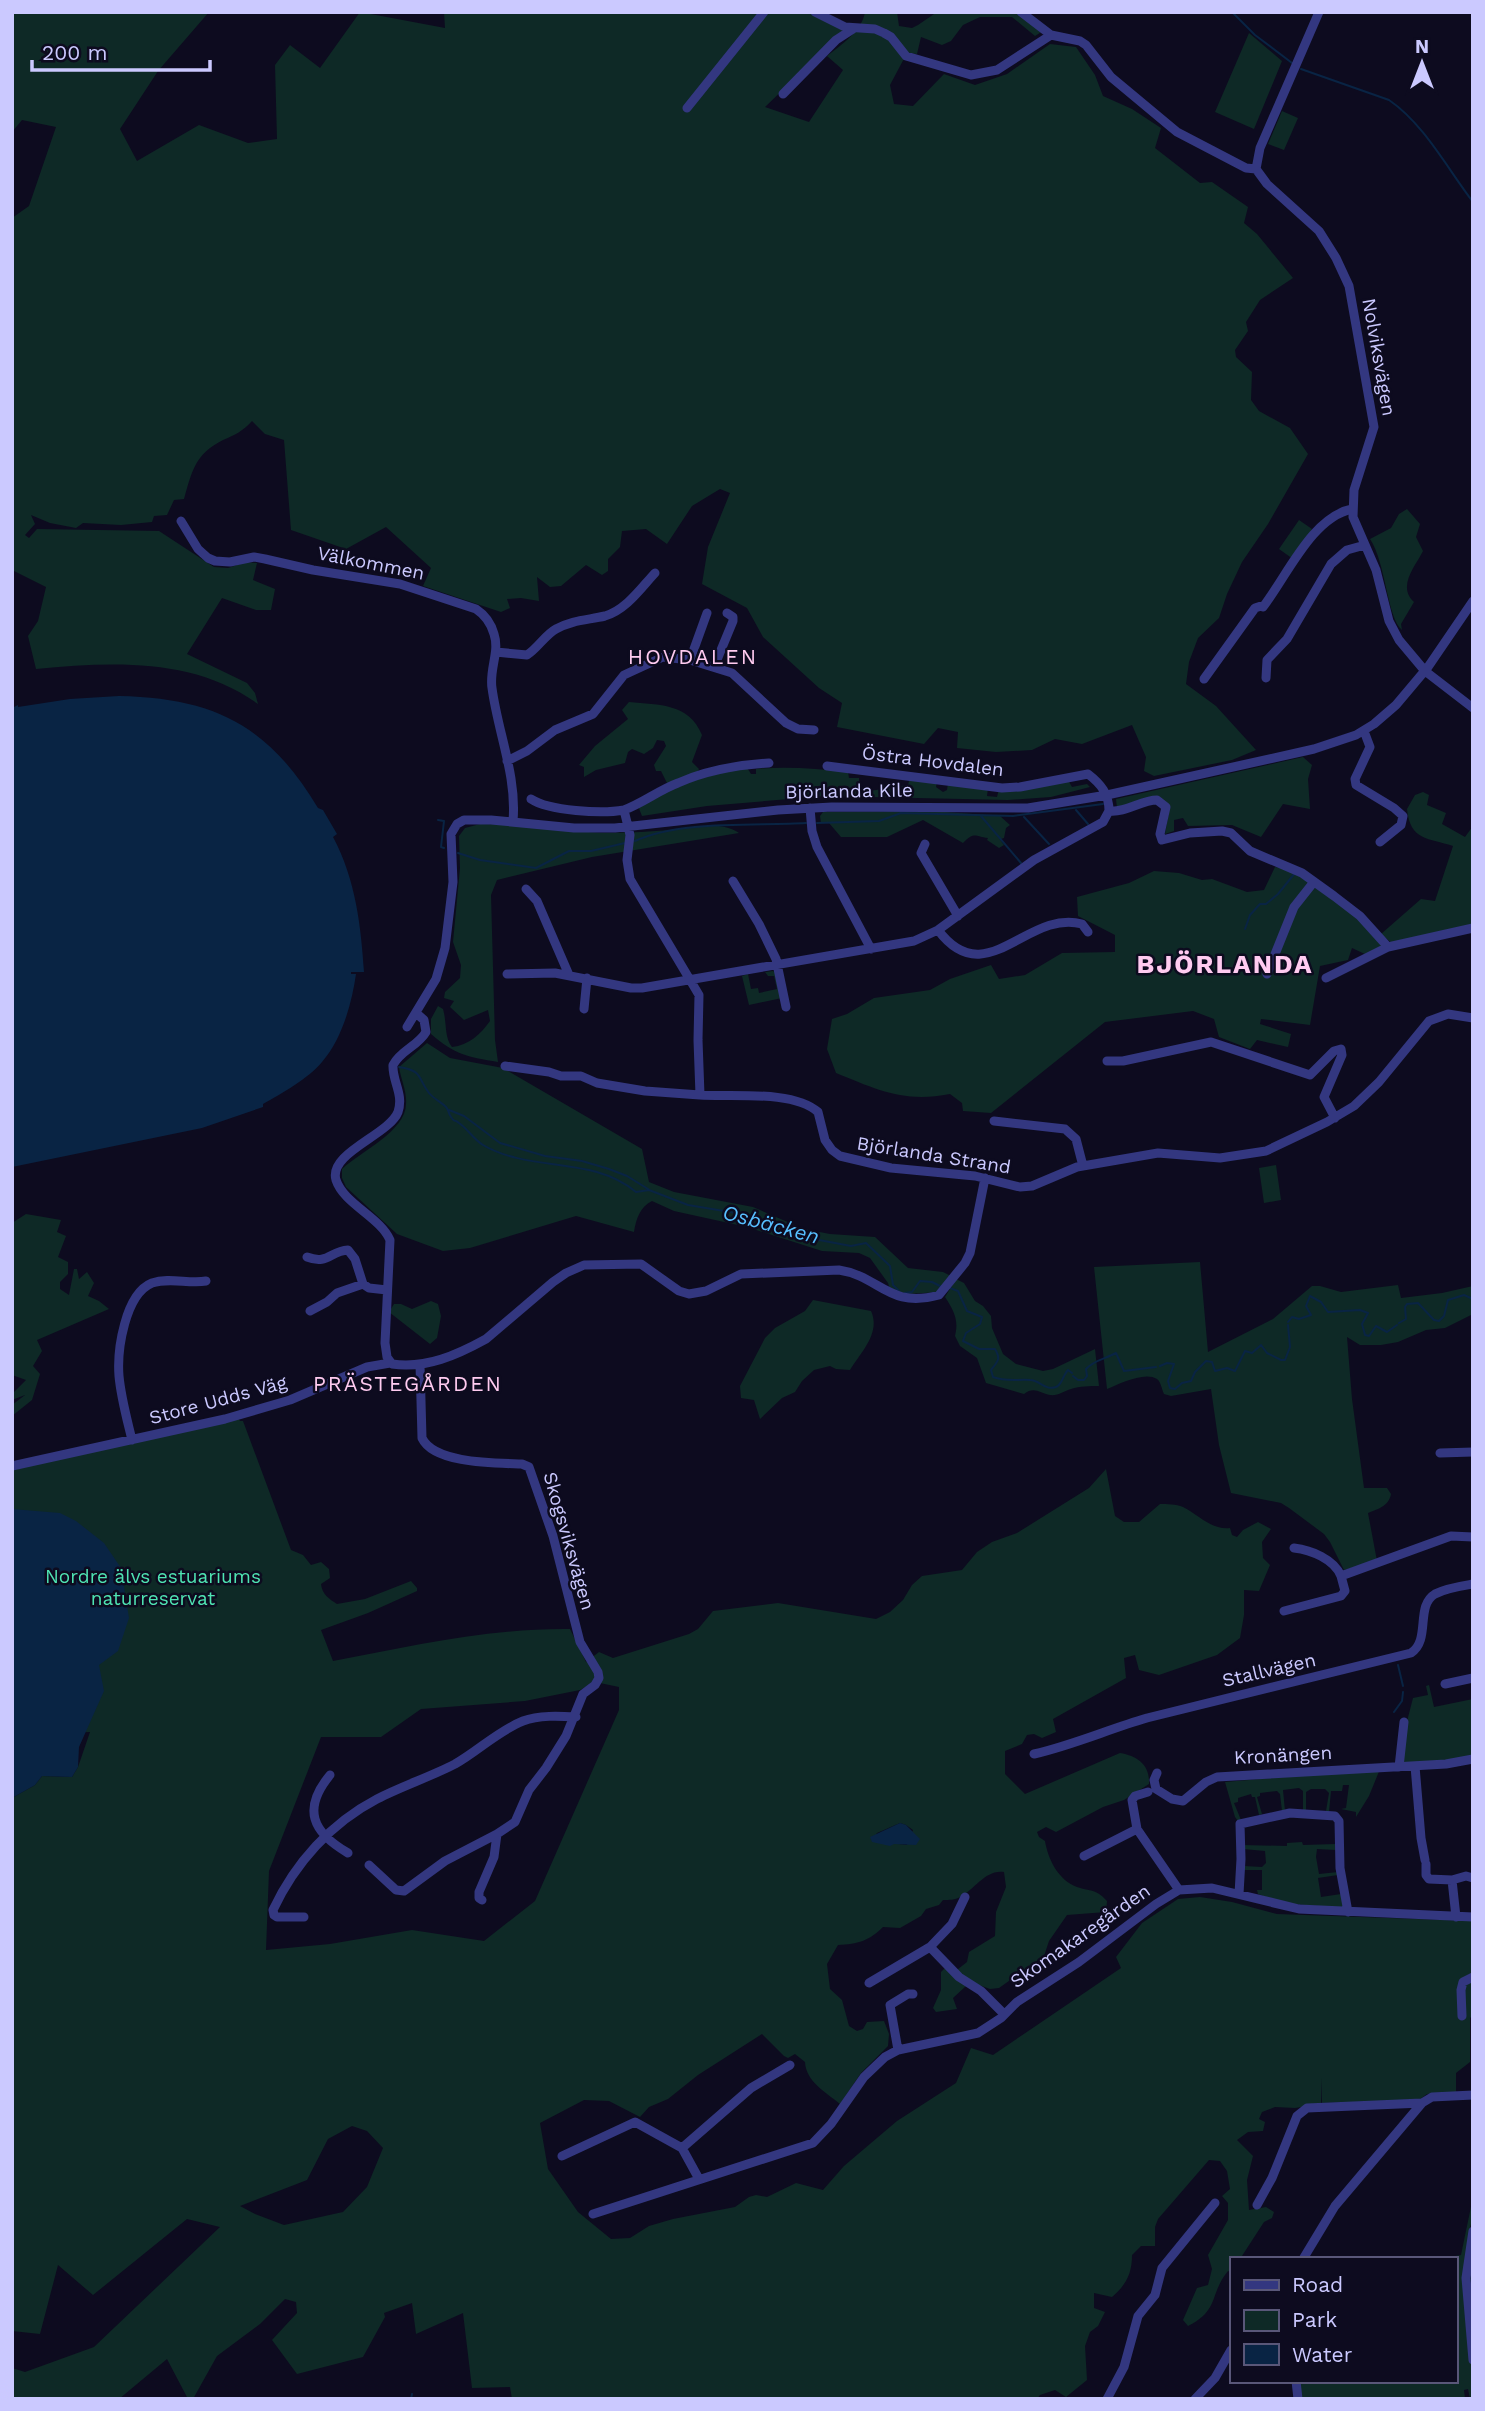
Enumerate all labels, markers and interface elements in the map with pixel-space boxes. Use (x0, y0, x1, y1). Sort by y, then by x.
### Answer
scale bar (32, 28, 210, 72)
north arrow (1387, 28, 1457, 98)
text: N (1415, 35, 1429, 58)
text: 200 m (42, 40, 108, 65)
street label: Nolviksvägen (1357, 296, 1401, 418)
street label: Välkommen (316, 541, 426, 585)
district label: HOVDALEN (628, 644, 758, 669)
street label: Östra Hovdalen (861, 741, 1005, 781)
street label: Björlanda Kile (785, 778, 913, 804)
district label: BJÖRLANDA (1136, 949, 1314, 979)
street label: Björlanda Strand (855, 1131, 1013, 1179)
water label: Osbäcken (720, 1199, 822, 1249)
street label: Store Udds Väg (147, 1370, 290, 1429)
district label: PRÄSTEGÅRDEN (313, 1371, 503, 1396)
street label: Skogsviksvägen (538, 1469, 600, 1613)
park label: Nordre älvs estuariums naturreservat (45, 1565, 261, 1610)
street label: Stallvägen (1220, 1648, 1318, 1692)
street label: Kronängen (1233, 1741, 1333, 1769)
street label: Skomakaregården (1006, 1879, 1154, 1993)
legend (1230, 2257, 1457, 2383)
text: Road (1292, 2272, 1343, 2297)
text: Park (1292, 2307, 1337, 2332)
text: Water (1292, 2342, 1353, 2367)

